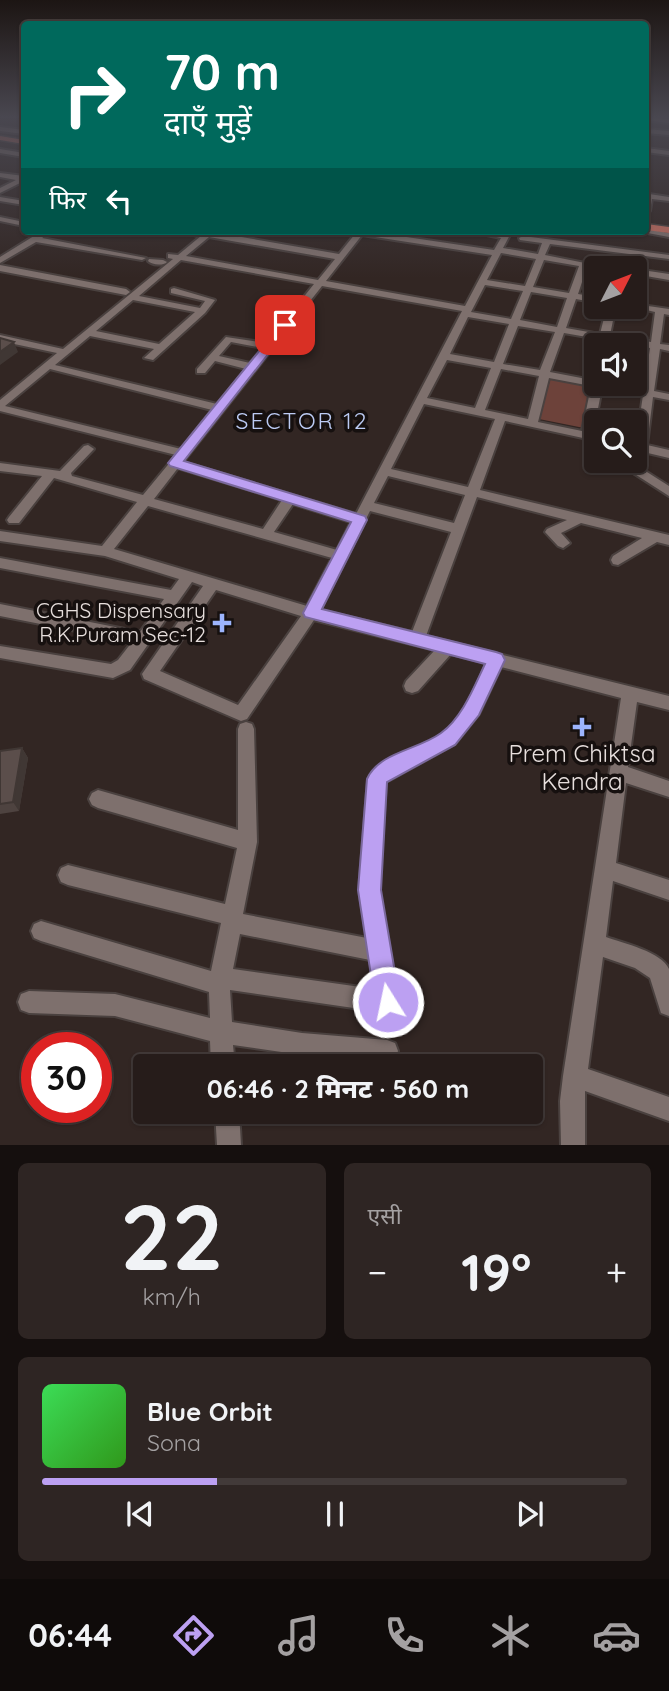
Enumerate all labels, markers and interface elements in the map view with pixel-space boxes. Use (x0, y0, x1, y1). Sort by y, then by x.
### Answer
text: 70 m (164, 41, 280, 102)
icon: right (49, 49, 140, 140)
text: दाएँ मुड़ें (164, 102, 252, 142)
icon: left (100, 182, 138, 220)
text: फिर (49, 183, 86, 216)
north arrow (584, 256, 648, 318)
map controls (584, 256, 647, 473)
pin (255, 295, 315, 355)
icon: arrive (266, 306, 304, 344)
button: sound (584, 333, 647, 396)
district label: SECTOR 12 (236, 406, 369, 435)
button: search (584, 410, 647, 473)
place label: CGHS Dispensary R.K.Puram Sec-12 (36, 597, 206, 647)
marker: CGHS Dispensary R.K.Puram Sec-12 (212, 613, 232, 633)
marker: Prem Chiktsa Kendra (572, 717, 592, 737)
place label: Prem Chiktsa Kendra (509, 738, 655, 796)
position arrow (351, 965, 425, 1039)
speed limit sign: 30 (21, 1032, 112, 1123)
text: 06:46 · 2 मिनट · 560 m (207, 1072, 469, 1105)
text: 22 (120, 1179, 224, 1293)
text: एसी (368, 1201, 402, 1230)
text: 19° (461, 1239, 532, 1304)
text: − (368, 1248, 387, 1296)
text: + (606, 1248, 627, 1296)
text: km/h (143, 1282, 201, 1311)
text: Blue Orbit (147, 1395, 273, 1428)
text: Sona (147, 1428, 201, 1457)
icon: previous (121, 1495, 159, 1533)
icon: pause (316, 1495, 354, 1533)
icon: next (511, 1495, 549, 1533)
icon: directions (169, 1611, 218, 1660)
icon: music (274, 1611, 323, 1660)
icon: phone (380, 1611, 429, 1660)
icon: climate (486, 1611, 535, 1660)
icon: car (592, 1611, 641, 1660)
text: 06:44 (28, 1615, 112, 1655)

